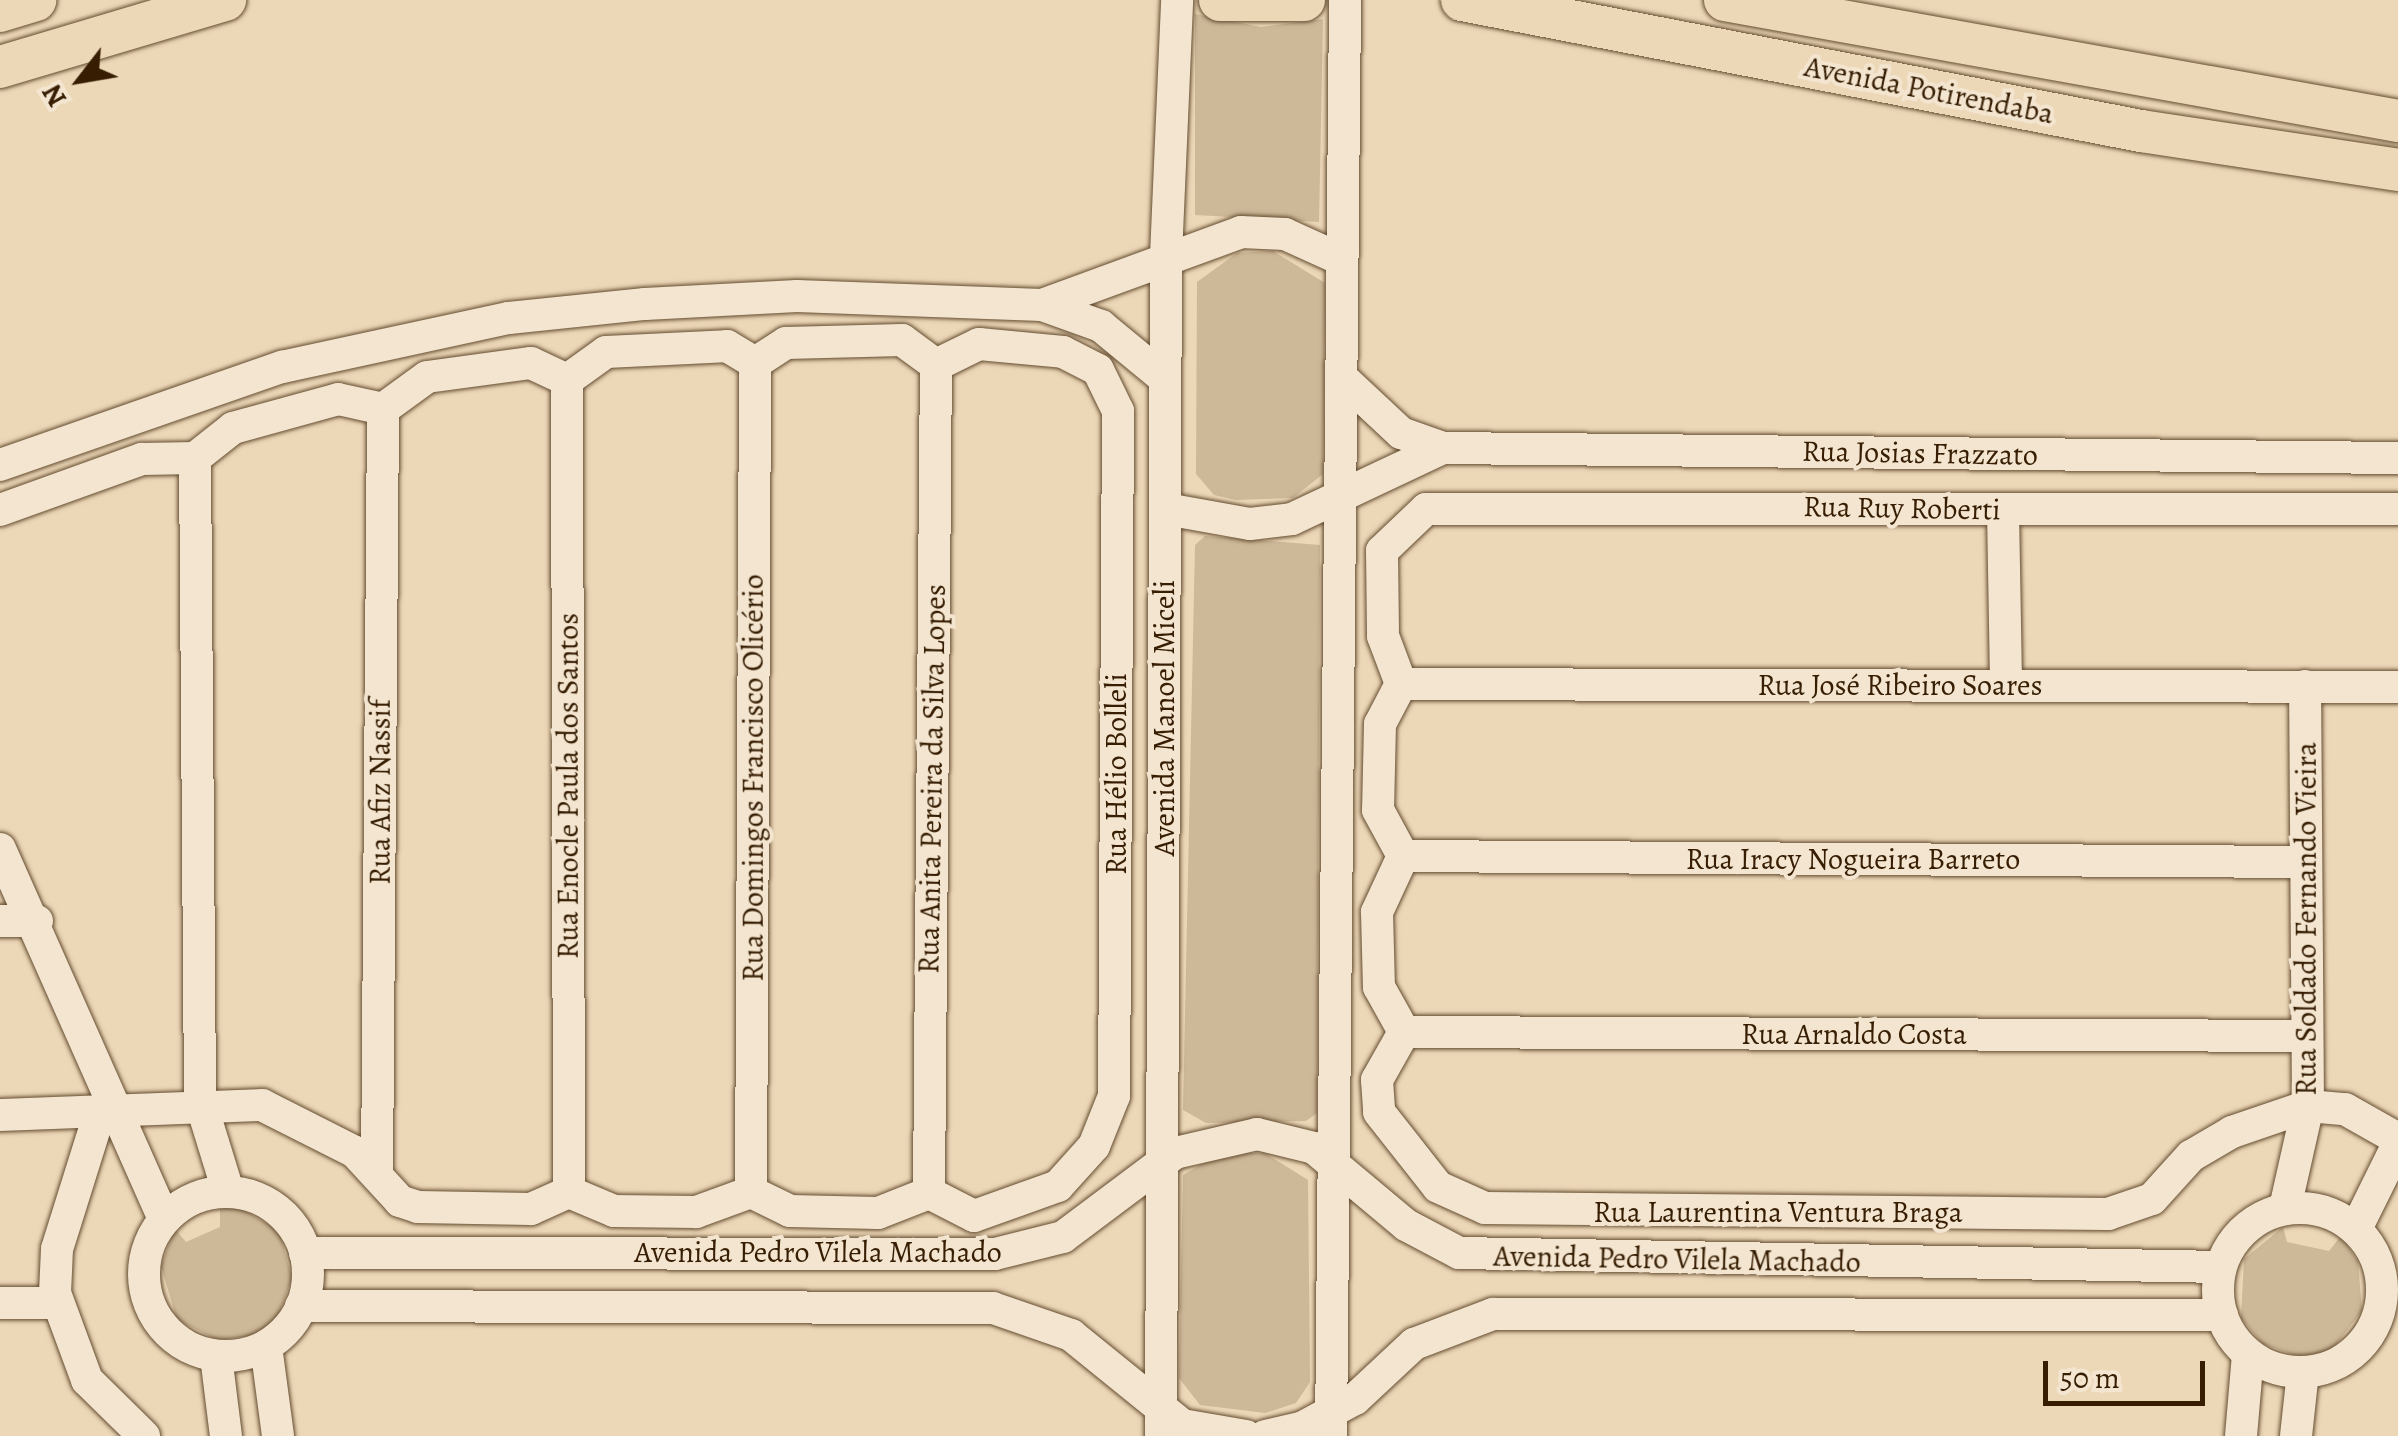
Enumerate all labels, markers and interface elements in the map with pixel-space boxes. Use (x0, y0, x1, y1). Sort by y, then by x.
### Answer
north arrow (30, 30, 130, 130)
street label: Avenida Potirendaba (1801, 48, 2057, 132)
text: N (33, 77, 76, 114)
street label: Rua Josias Frazzato (1802, 433, 2038, 473)
street label: Rua Ruy Roberti (1803, 488, 2001, 528)
street label: Rua Domingos Francisco Olicério (735, 574, 771, 982)
street label: Avenida Manoel Miceli (1146, 580, 1182, 856)
street label: Rua Anita Pereira da Silva Lopes (911, 584, 953, 974)
street label: Rua Enocle Paula dos Santos (550, 613, 586, 959)
street label: Rua José Ribeiro Soares (1757, 667, 2043, 703)
street label: Rua Hélio Bolleli (1098, 673, 1134, 875)
street label: Rua Afiz Nassif (362, 699, 398, 885)
street label: Rua Soldado Fernando Vieira (2288, 742, 2324, 1096)
street label: Rua Iracy Nogueira Barreto (1686, 841, 2020, 877)
street label: Rua Arnaldo Costa (1741, 1016, 1967, 1052)
street label: Rua Laurentina Ventura Braga (1593, 1194, 1963, 1230)
street label: Avenida Pedro Vilela Machado (634, 1234, 1002, 1270)
street label: Avenida Pedro Vilela Machado (1493, 1238, 1861, 1280)
scale bar (2048, 1341, 2210, 1403)
text: 50 m (2060, 1358, 2120, 1398)

